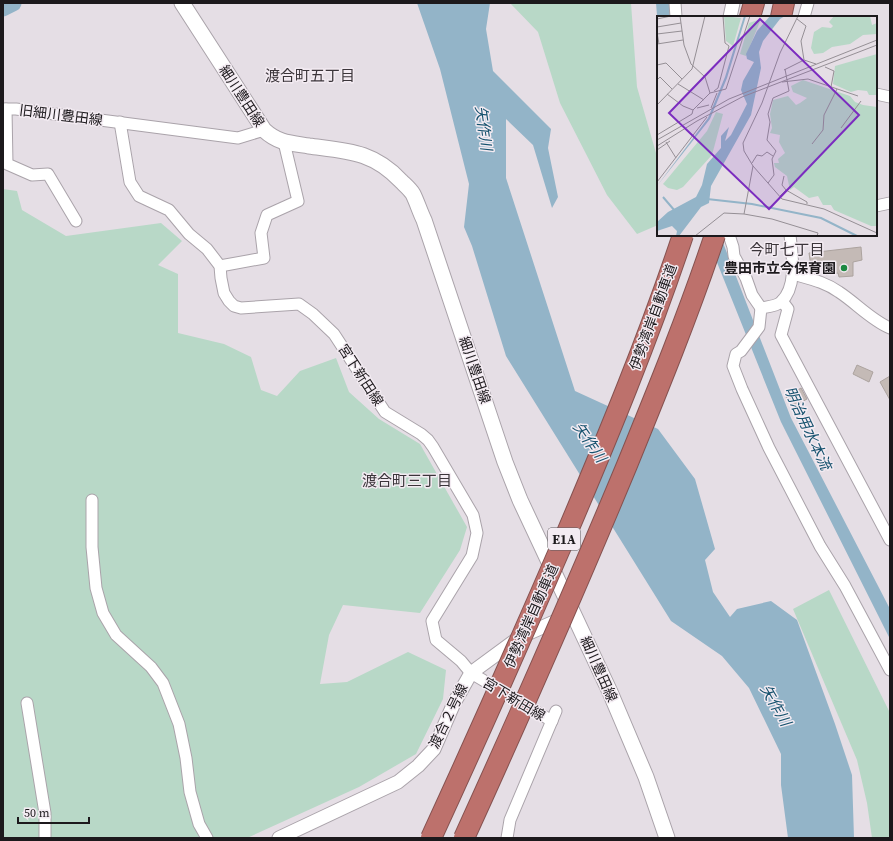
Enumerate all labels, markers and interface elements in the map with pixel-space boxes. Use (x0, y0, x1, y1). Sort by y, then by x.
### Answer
inset map (657, 16, 877, 236)
street label: 細川豊田線 (215, 61, 269, 131)
district label: 渡合町五丁目 (265, 65, 355, 86)
street label: 旧細川豊田線 (18, 100, 104, 130)
water label: 矢作川 (470, 104, 498, 154)
district label: 今町七丁目 (749, 239, 825, 260)
place label: 豊田市立今保育園 (724, 258, 836, 278)
street label: 伊勢湾岸自動車道 (624, 261, 682, 373)
marker: 豊田市立今保育園 (839, 263, 849, 273)
street label: 細川豊田線 (454, 334, 496, 406)
street label: 宮下新田線 (334, 340, 388, 410)
water label: 明治用水本流 (779, 383, 837, 475)
water label: 矢作川 (568, 418, 613, 468)
district label: 渡合町三丁目 (362, 470, 452, 491)
road number: E1A (548, 528, 580, 550)
street label: 伊勢湾岸自動車道 (499, 561, 563, 671)
street label: 細川豊田線 (576, 633, 622, 705)
street label: 宮下新田線 (479, 672, 549, 726)
street label: 渡合２号線 (424, 680, 472, 752)
water label: 矢作川 (756, 680, 797, 731)
scale bar (18, 799, 89, 825)
text: 50 m (24, 805, 50, 821)

